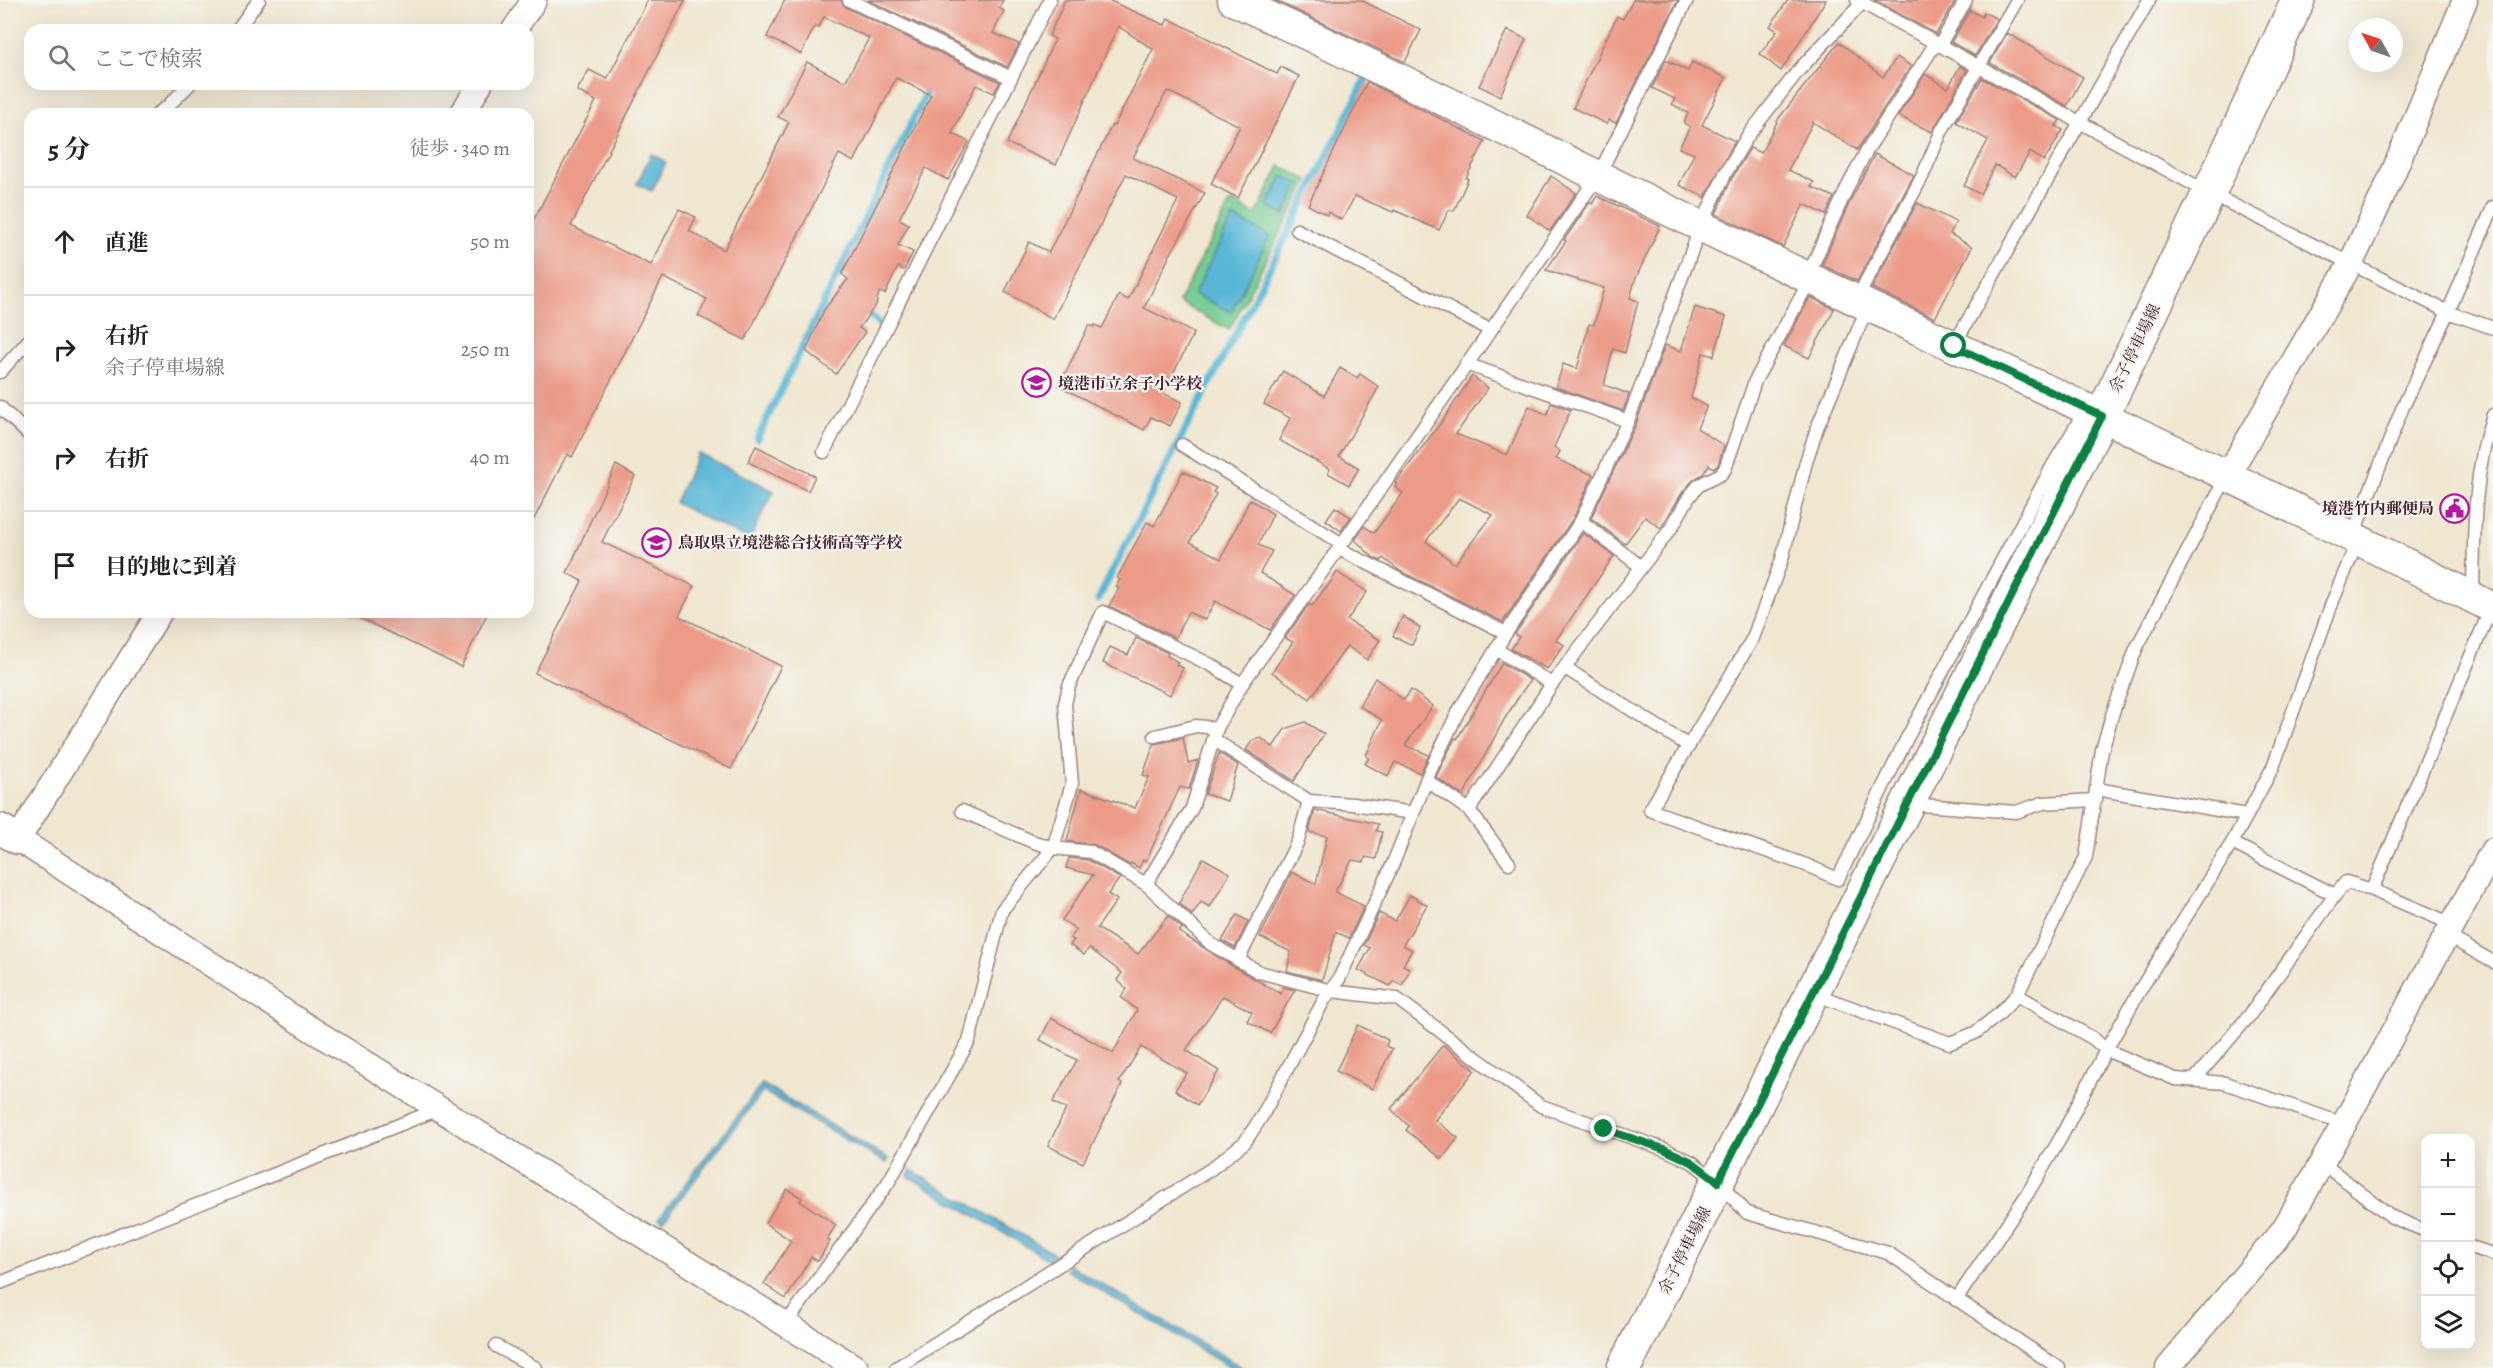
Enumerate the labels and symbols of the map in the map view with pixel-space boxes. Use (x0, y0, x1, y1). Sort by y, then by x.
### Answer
north arrow (2349, 18, 2403, 72)
street label: 余子停車場線 (2104, 300, 2166, 396)
route start (1940, 332, 1966, 358)
school or university icon: 境港市立余子小学校 (1021, 367, 1053, 399)
place label: 境港市立余子小学校 (1058, 373, 1203, 395)
public building icon: 境港竹内郵便局 (2439, 492, 2471, 524)
place label: 境港竹内郵便局 (2322, 498, 2434, 520)
school or university icon: 鳥取県立境港総合技術高等学校 (641, 526, 673, 558)
place label: 鳥取県立境港総合技術高等学校 (678, 532, 903, 554)
route end (1590, 1115, 1616, 1141)
street label: 余子停車場線 (1653, 1203, 1716, 1298)

